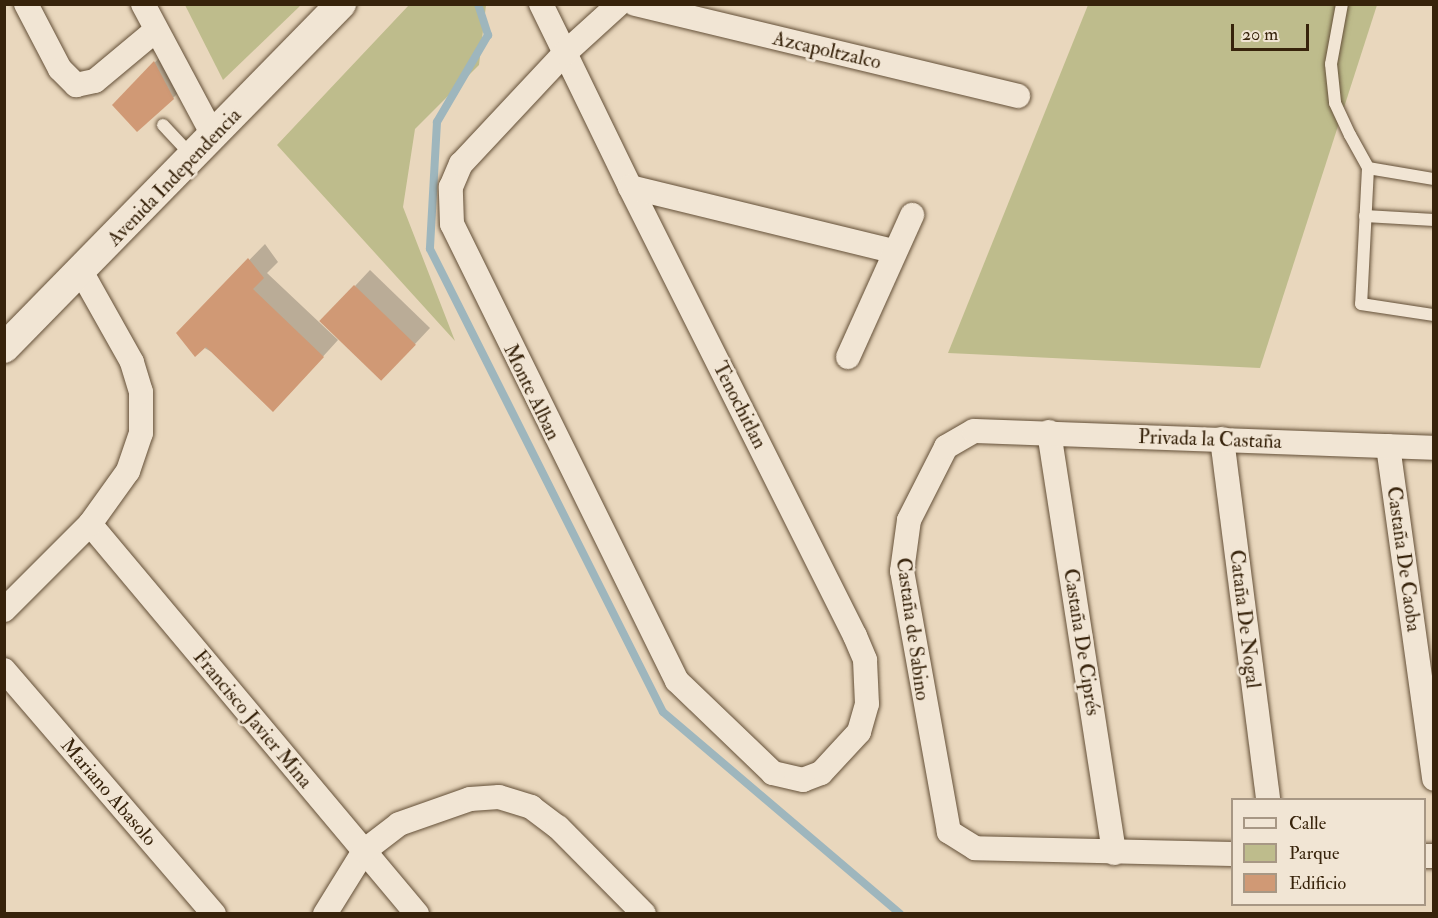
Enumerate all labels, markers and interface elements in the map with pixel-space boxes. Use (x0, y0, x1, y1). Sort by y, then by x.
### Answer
scale bar (1234, 12, 1312, 50)
text: 20 m (1242, 23, 1278, 46)
street label: Azcapoltzalco (771, 26, 883, 74)
street label: Avenida Independencia (102, 103, 246, 251)
street label: Monte Alban (498, 340, 566, 444)
street label: Tenochitlan (708, 357, 772, 453)
street label: Privada la Castaña (1138, 424, 1282, 454)
street label: Castaña De Caoba (1382, 485, 1426, 633)
street label: Cataña De Nogal (1225, 548, 1265, 690)
street label: Castaña de Sabino (891, 556, 935, 702)
street label: Castaña De Ciprés (1059, 567, 1105, 717)
street label: Francisco Javier Mina (188, 645, 318, 793)
street label: Mariano Abasolo (56, 733, 162, 851)
legend (1231, 798, 1426, 906)
text: Calle (1289, 812, 1326, 835)
text: Parque (1289, 842, 1339, 865)
text: Edificio (1289, 872, 1346, 895)

